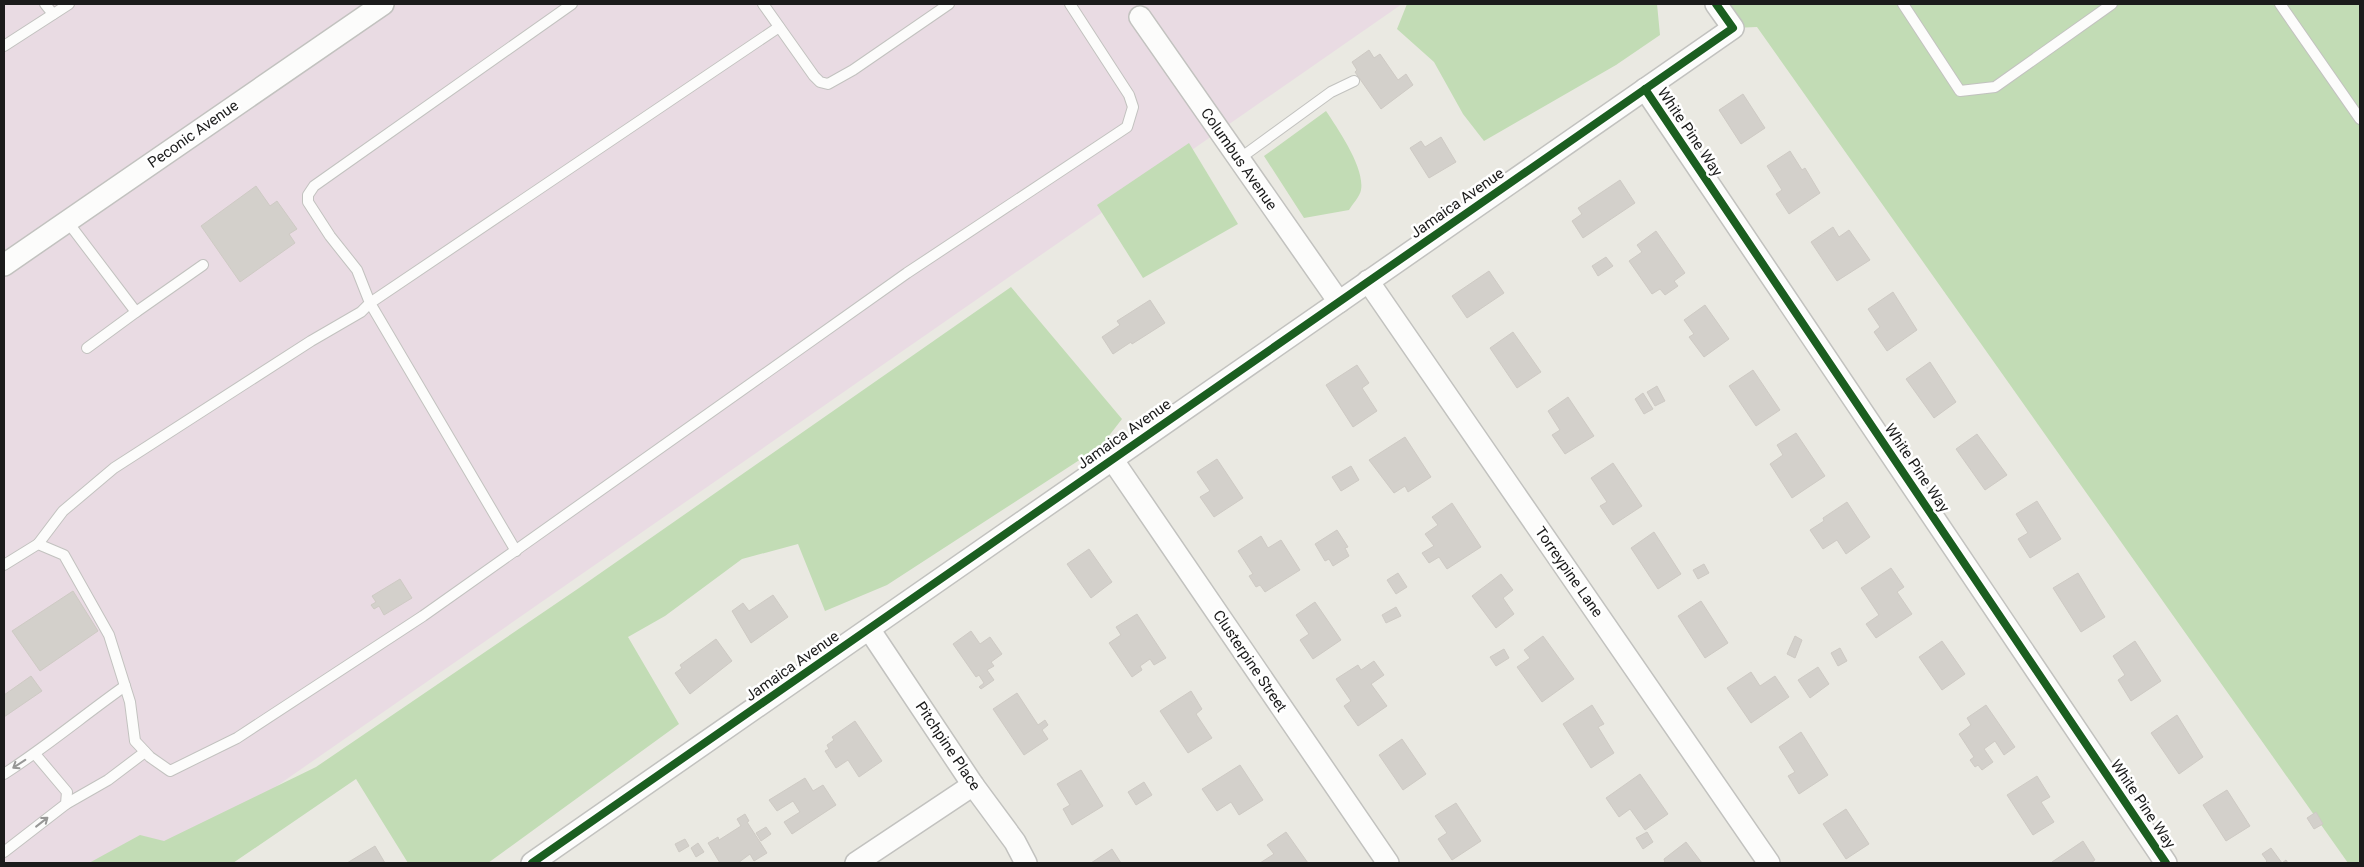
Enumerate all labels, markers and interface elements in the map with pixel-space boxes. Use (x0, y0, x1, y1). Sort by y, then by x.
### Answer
street label: White Pine Way (1654, 84, 1726, 180)
street label: Peconic Avenue (144, 96, 242, 172)
street label: Columbus Avenue (1197, 104, 1281, 214)
street label: Jamaica Avenue (1407, 164, 1507, 242)
street label: Jamaica Avenue (1074, 395, 1174, 473)
street label: White Pine Way (1881, 420, 1953, 516)
street label: Torreypine Lane (1531, 523, 1607, 621)
street label: Clusterpine Street (1209, 607, 1291, 715)
street label: Jamaica Avenue (742, 627, 842, 705)
street label: Pitchpine Place (912, 698, 984, 794)
street label: White Pine Way (2107, 756, 2179, 852)
one-way arrow (13, 759, 27, 769)
one-way arrow (35, 817, 49, 827)

